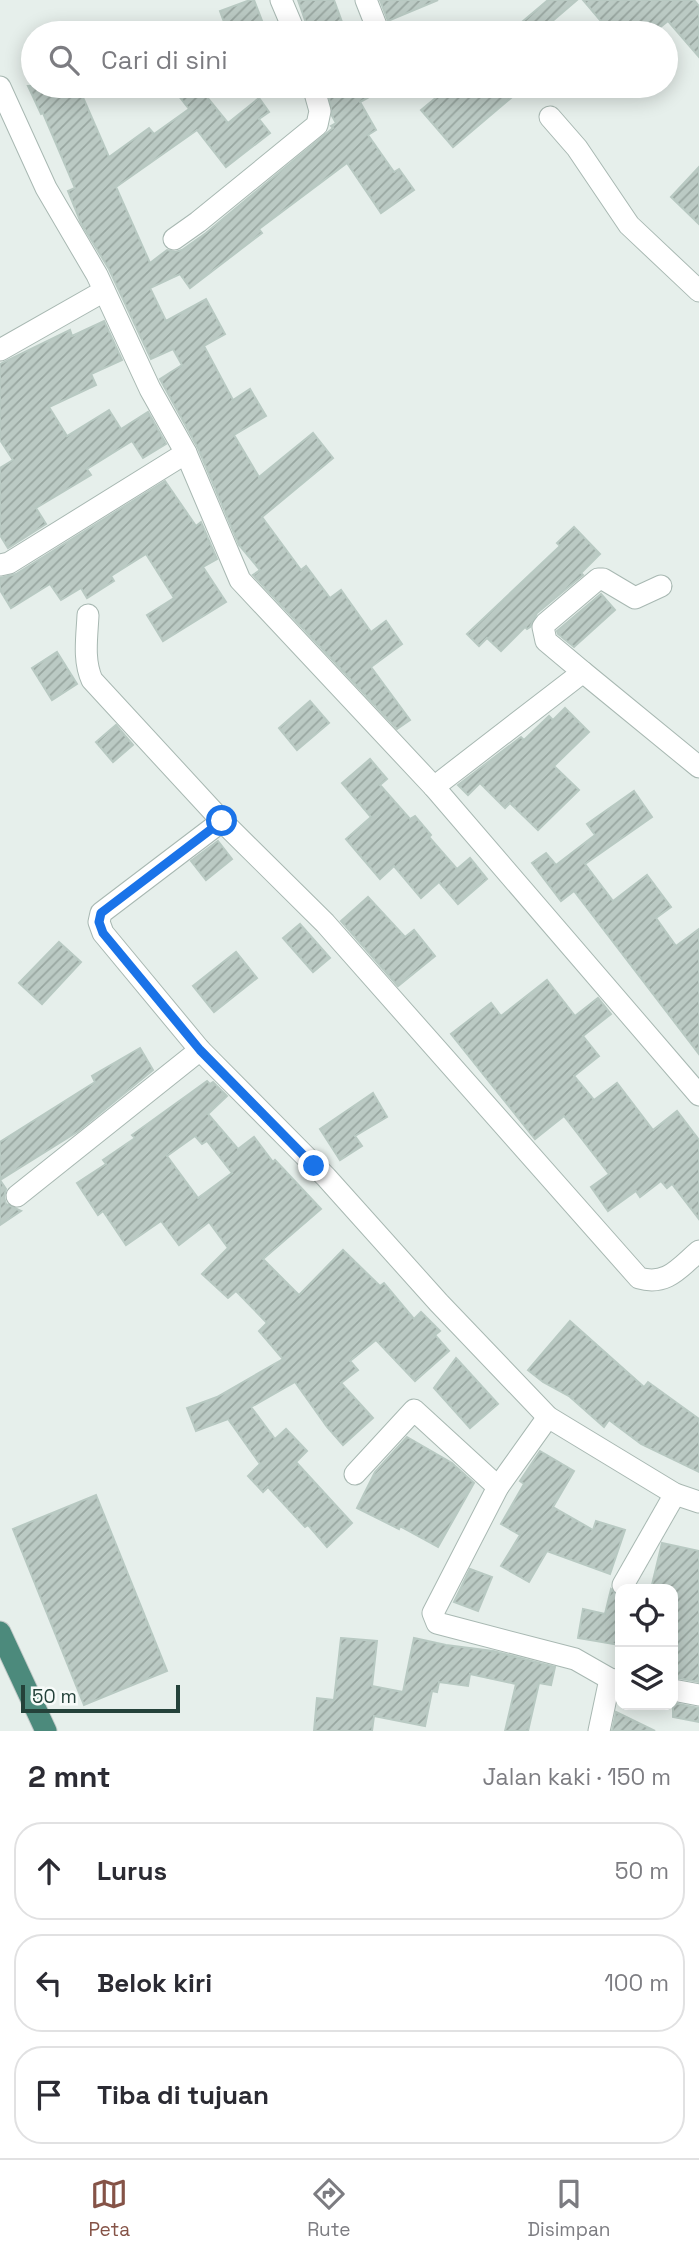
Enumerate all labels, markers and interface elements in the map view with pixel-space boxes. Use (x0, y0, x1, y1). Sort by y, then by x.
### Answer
search box (21, 21, 678, 98)
icon: search (45, 41, 83, 79)
text: Cari di sini (101, 43, 228, 77)
route start (206, 805, 237, 836)
route end (298, 1150, 329, 1181)
map controls (615, 1584, 678, 1710)
button: locate (615, 1584, 678, 1647)
button: layers (615, 1647, 678, 1710)
scale bar (21, 1682, 180, 1714)
text: 50 m (32, 1684, 77, 1709)
text: 2 mnt (28, 1757, 111, 1796)
text: Jalan kaki · 150 m (483, 1762, 671, 1792)
icon: ahead (30, 1852, 68, 1890)
text: Lurus (97, 1854, 167, 1888)
text: 50 m (615, 1856, 669, 1886)
icon: left (30, 1964, 68, 2002)
text: Belok kiri (97, 1966, 212, 2000)
text: 100 m (604, 1968, 669, 1998)
icon: arrive (30, 2076, 68, 2114)
text: Tiba di tujuan (97, 2078, 269, 2112)
tab: Peta (89, 2175, 130, 2242)
tab: Rute (307, 2175, 350, 2242)
tab: Disimpan (527, 2175, 610, 2242)

